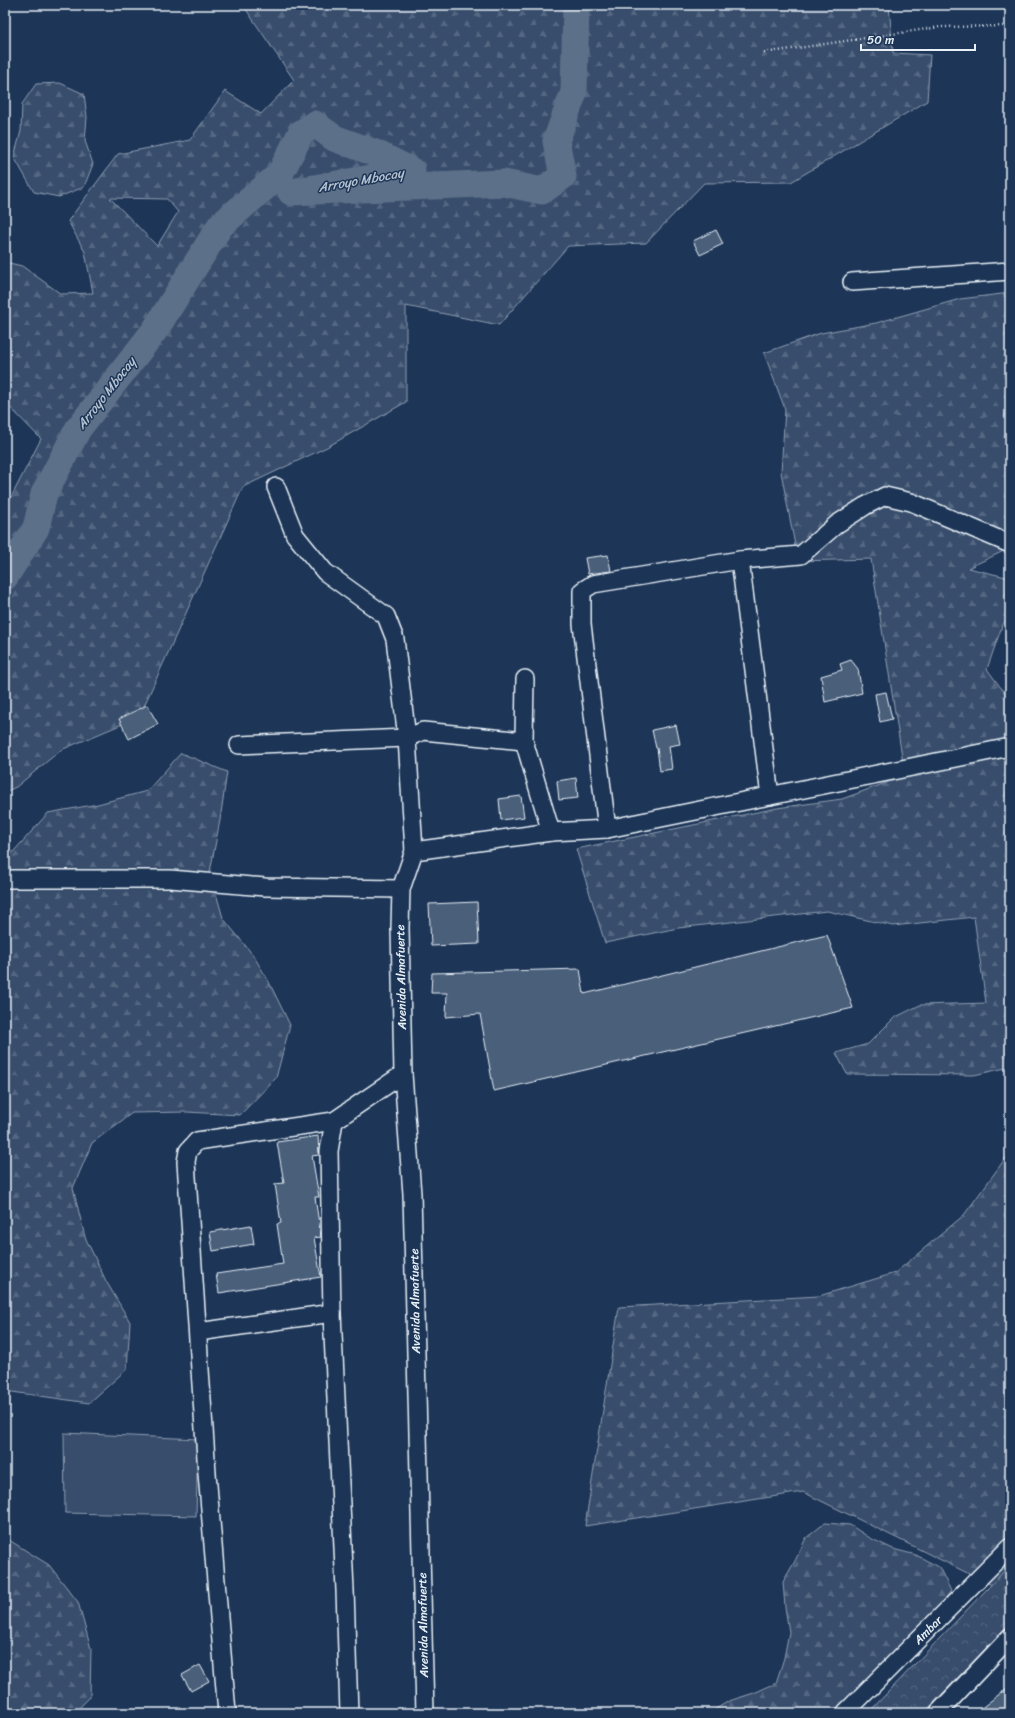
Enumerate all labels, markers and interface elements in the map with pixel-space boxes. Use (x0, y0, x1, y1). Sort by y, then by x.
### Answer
scale bar (861, 26, 975, 52)
text: 50 m (867, 29, 894, 51)
water label: Arroyo Mbocay (316, 161, 408, 199)
water label: Arroyo Mbocay (70, 350, 143, 435)
street label: Avenida Almafuerte (389, 924, 413, 1031)
street label: Avenida Almafuerte (403, 1248, 427, 1355)
street label: Avenida Almafuerte (411, 1572, 435, 1679)
street label: Ambar (907, 1609, 949, 1651)

